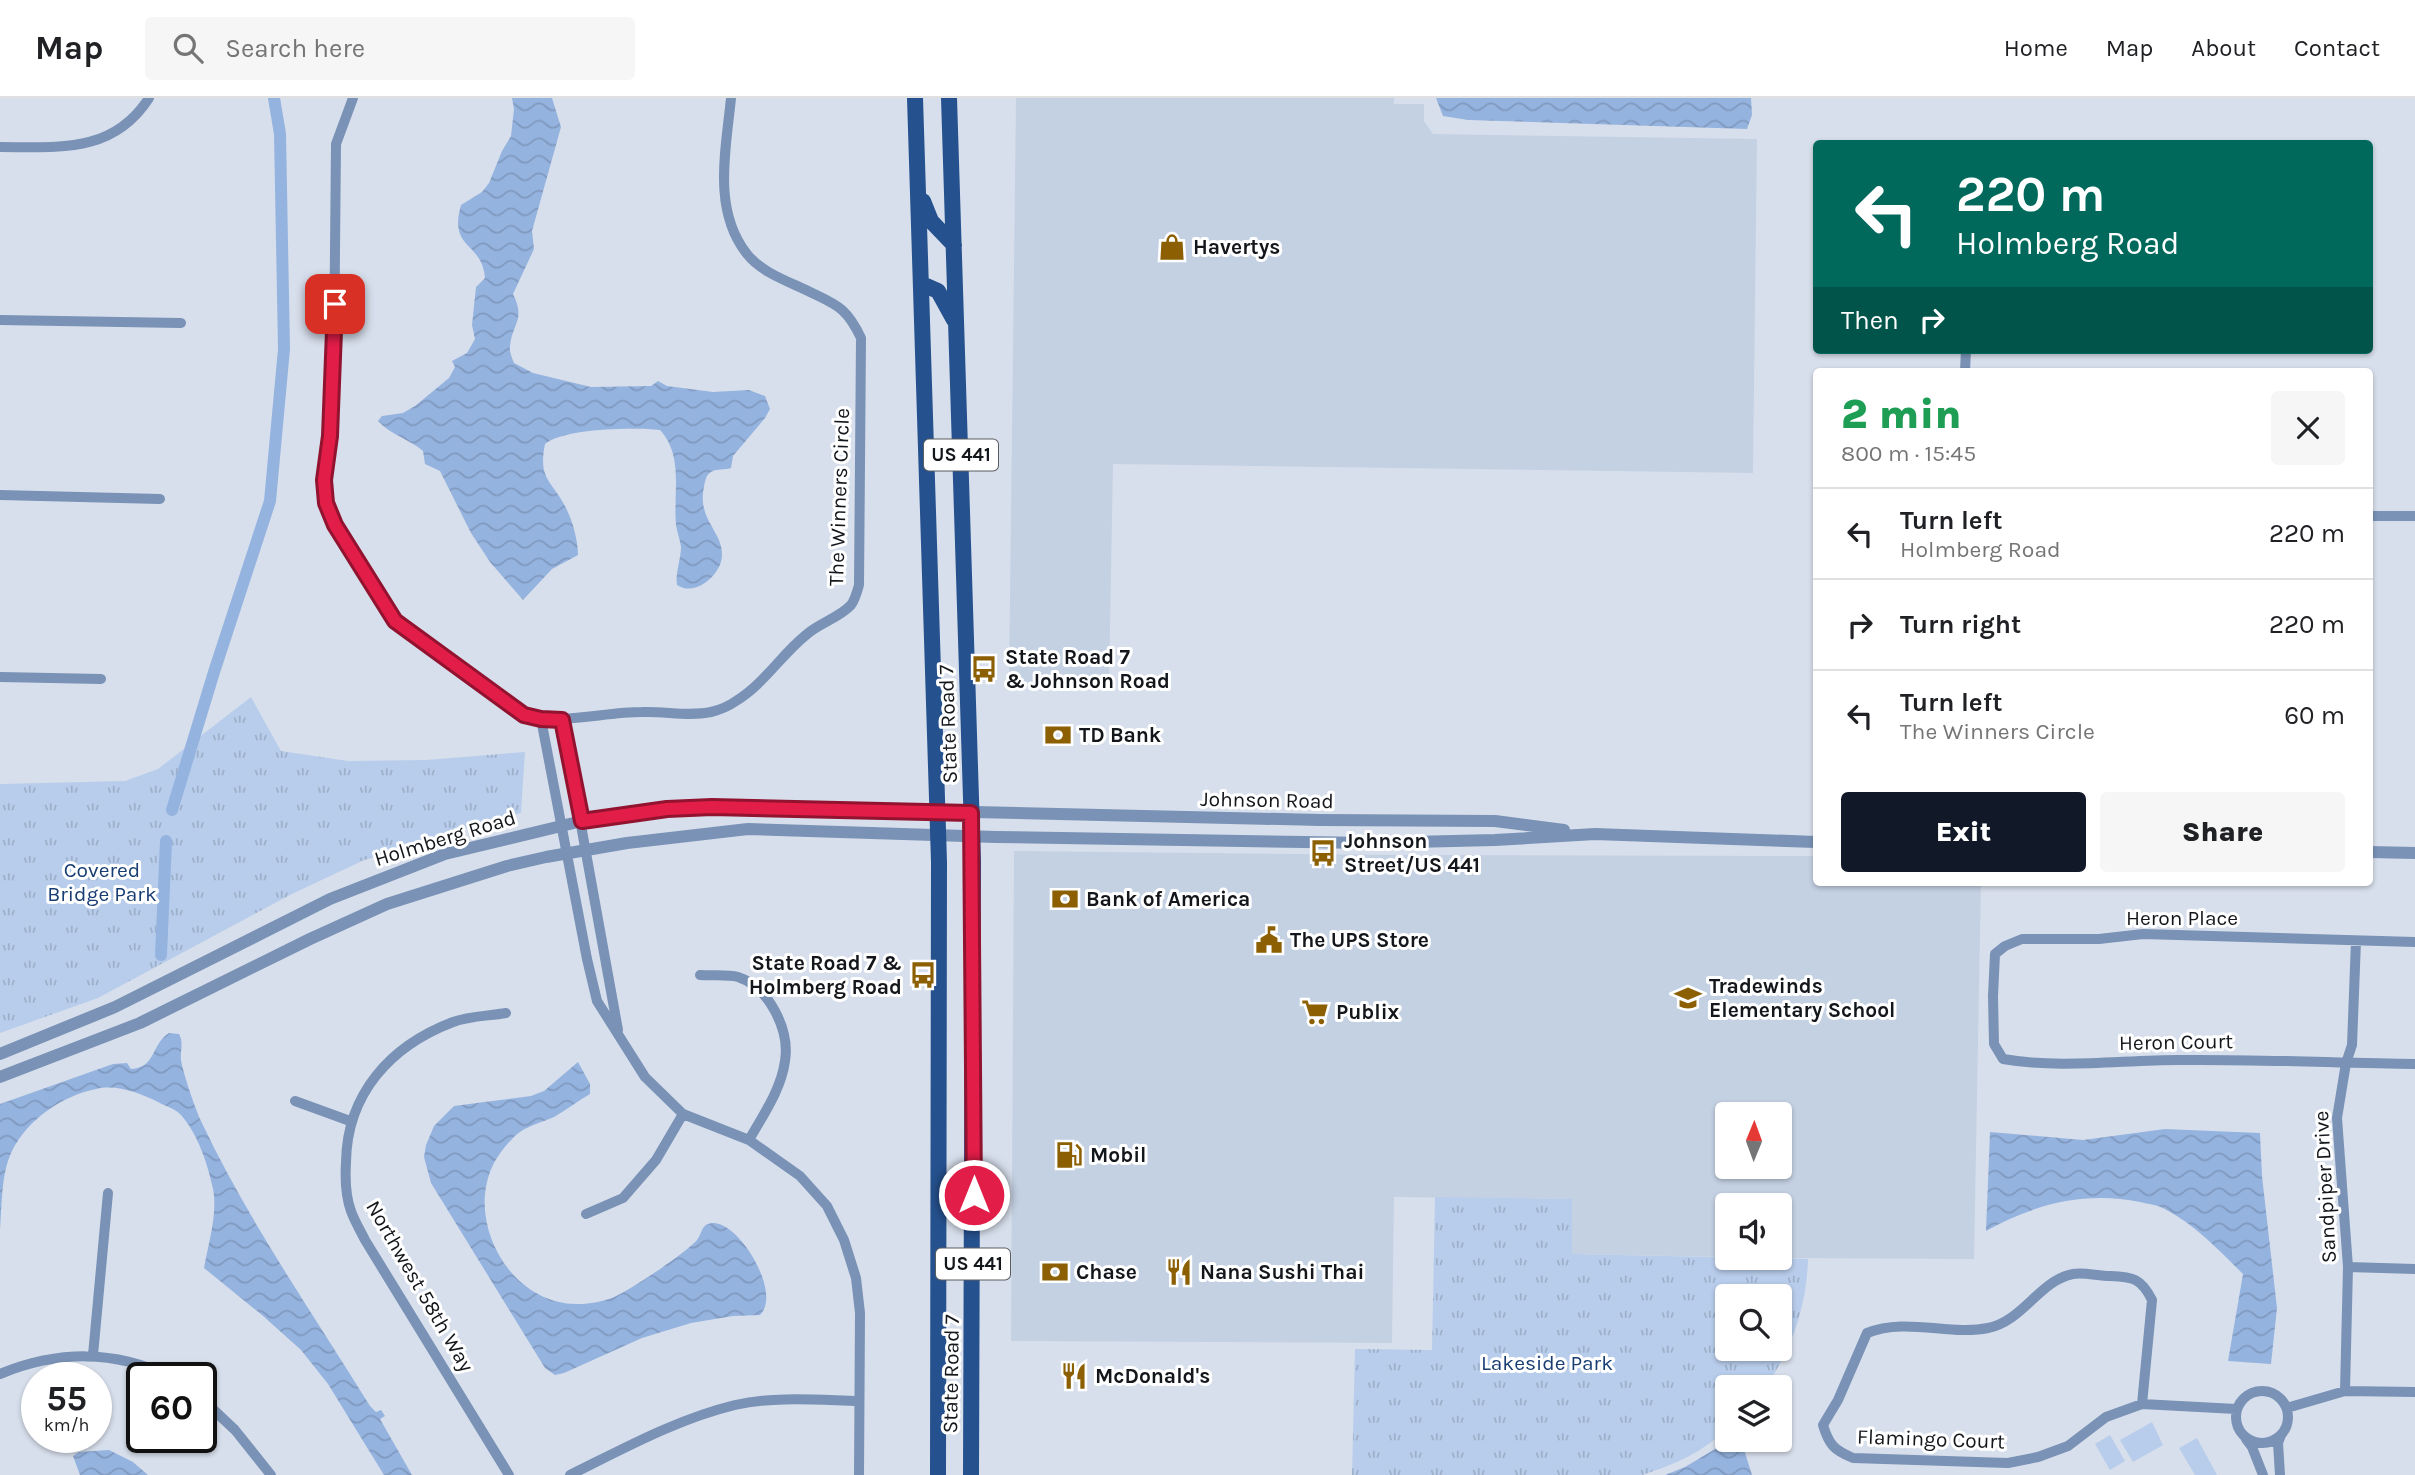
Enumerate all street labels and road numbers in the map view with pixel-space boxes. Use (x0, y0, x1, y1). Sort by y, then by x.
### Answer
street label: The Winners Circle (824, 408, 854, 586)
road number: US 441 (924, 440, 998, 470)
street label: State Road 7 (934, 664, 962, 784)
street label: Johnson Road (1200, 787, 1334, 813)
street label: Holmberg Road (371, 805, 519, 871)
street label: Heron Place (2126, 906, 2238, 930)
street label: Heron Court (2119, 1029, 2233, 1055)
street label: Sandpiper Drive (2309, 1110, 2341, 1264)
street label: Northwest 58th Way (361, 1196, 479, 1376)
road number: US 441 (936, 1248, 1010, 1280)
street label: State Road 7 (938, 1314, 964, 1434)
street label: Flamingo Court (1857, 1424, 2005, 1454)

